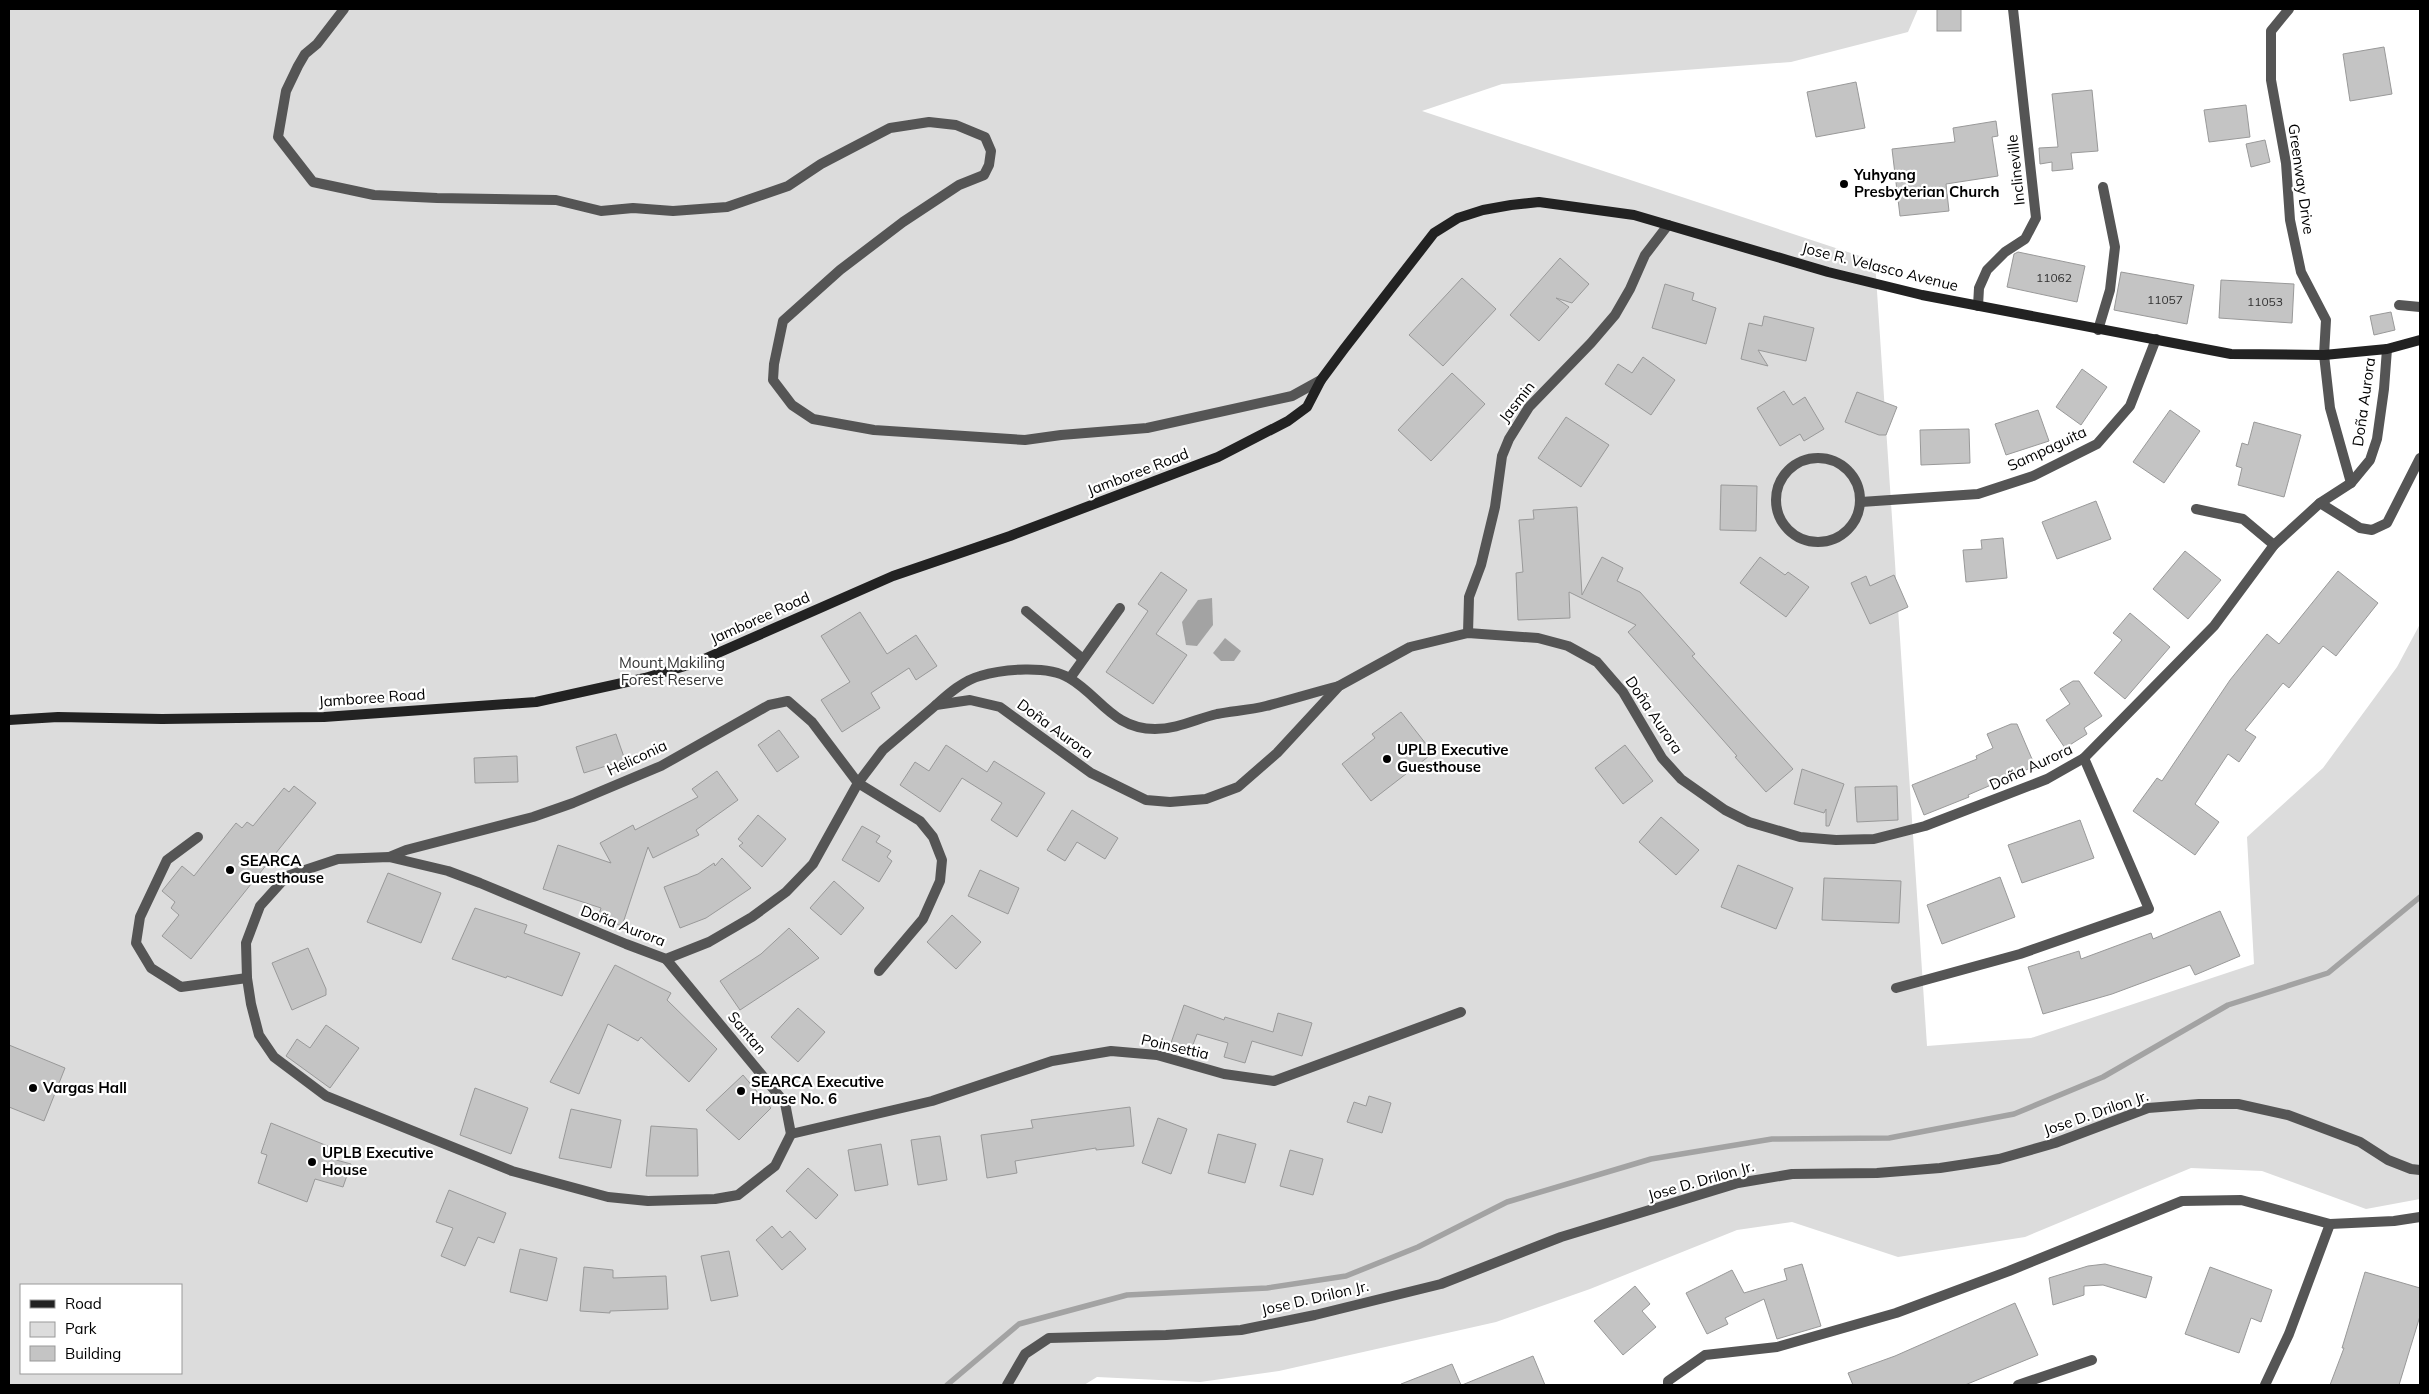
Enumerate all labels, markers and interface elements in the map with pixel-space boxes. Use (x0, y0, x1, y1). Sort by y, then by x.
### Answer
street label: Greenway Drive (2284, 123, 2319, 235)
street label: Inclineville (2002, 134, 2029, 206)
place label: Yuhyang Presbyterian Church (1853, 165, 2000, 201)
marker: Yuhyang Presbyterian Church (1838, 178, 1850, 190)
street label: Jose R. Velasco Avenue (1800, 238, 1960, 295)
house number: 11062 (2036, 270, 2072, 285)
house number: 11057 (2147, 292, 2183, 307)
house number: 11053 (2247, 294, 2283, 309)
street label: Doña Aurora (2348, 356, 2379, 448)
street label: Jasmin (1495, 377, 1539, 426)
street label: Sampaguita (2004, 422, 2089, 475)
street label: Jamboree Road (1084, 443, 1191, 500)
street label: Jamboree Road (707, 587, 813, 648)
park label: Mount Makiling Forest Reserve (619, 653, 725, 689)
street label: Doña Aurora (1622, 672, 1687, 757)
street label: Jamboree Road (318, 684, 426, 711)
street label: Doña Aurora (1014, 695, 1097, 763)
street label: Heliconia (604, 735, 670, 780)
street label: Doña Aurora (1986, 739, 2075, 794)
place label: UPLB Executive Guesthouse (1397, 740, 1508, 776)
marker: UPLB Executive Guesthouse (1381, 753, 1393, 765)
place label: SEARCA Guesthouse (240, 851, 324, 887)
marker: SEARCA Guesthouse (224, 864, 236, 876)
street label: Doña Aurora (578, 901, 668, 950)
street label: Santan (724, 1007, 771, 1058)
street label: Poinsettia (1139, 1030, 1211, 1064)
place label: SEARCA Executive House No. 6 (751, 1072, 884, 1108)
place label: Vargas Hall (42, 1078, 127, 1097)
marker: Vargas Hall (27, 1082, 39, 1094)
marker: SEARCA Executive House No. 6 (735, 1085, 747, 1097)
street label: Jose D. Drilon Jr. (2041, 1086, 2151, 1139)
place label: UPLB Executive House (322, 1143, 433, 1179)
marker: UPLB Executive House (306, 1156, 318, 1168)
street label: Jose D. Drilon Jr. (1646, 1156, 1756, 1205)
street label: Jose D. Drilon Jr. (1259, 1276, 1370, 1319)
legend (20, 1284, 182, 1374)
text: Road (65, 1294, 102, 1313)
text: Park (65, 1319, 97, 1338)
text: Building (65, 1344, 121, 1363)

